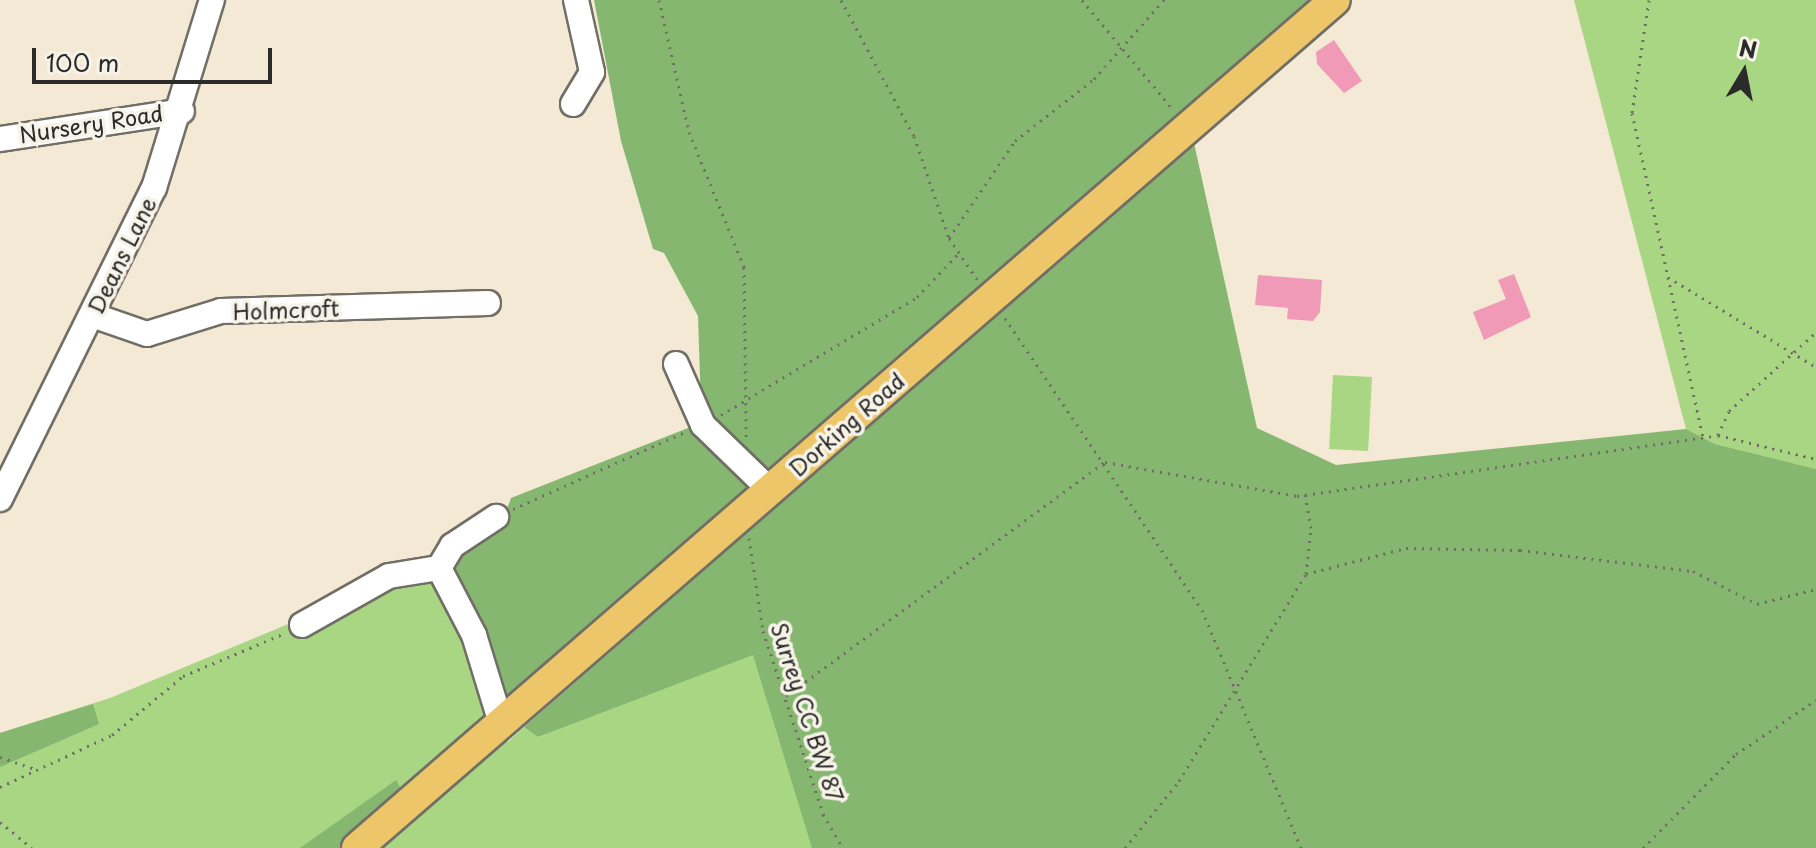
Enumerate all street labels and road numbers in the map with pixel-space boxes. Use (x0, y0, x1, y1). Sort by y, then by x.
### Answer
street label: Nursery Road (17, 99, 165, 147)
street label: Deans Lane (82, 193, 160, 317)
street label: Holmcroft (232, 294, 340, 324)
street label: Dorking Road (783, 367, 909, 481)
street label: Surrey CC BW 87 (767, 619, 849, 805)

